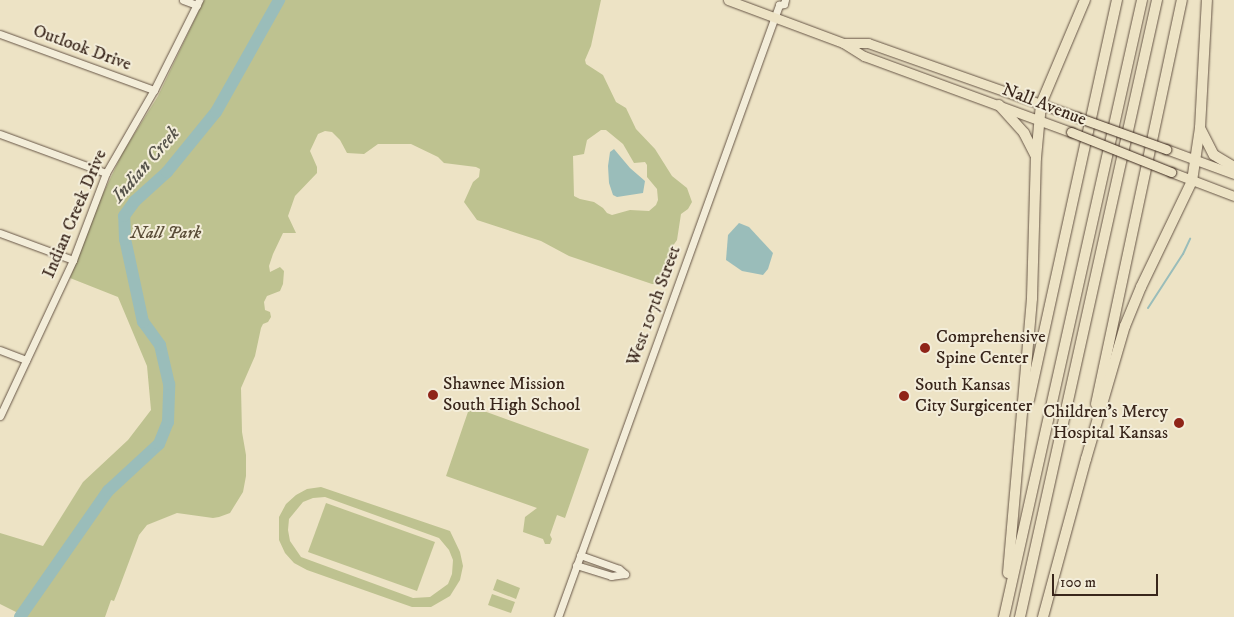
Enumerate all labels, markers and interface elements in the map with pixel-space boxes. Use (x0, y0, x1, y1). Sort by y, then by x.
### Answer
street label: Outlook Drive (30, 20, 134, 76)
street label: Nall Avenue (999, 79, 1089, 131)
water label: Indian Creek (107, 123, 185, 207)
street label: Indian Creek Drive (38, 146, 112, 282)
park label: Nall Park (131, 222, 201, 244)
street label: West 107th Street (622, 243, 686, 369)
place label: Comprehensive Spine Center (936, 327, 1046, 369)
marker: Comprehensive Spine Center (918, 341, 932, 355)
place label: Shawnee Mission South High School (443, 374, 580, 416)
place label: South Kansas City Surgicenter (915, 375, 1032, 418)
marker: Shawnee Mission South High School (427, 389, 439, 401)
marker: South Kansas City Surgicenter (897, 389, 911, 403)
place label: Children's Mercy Hospital Kansas (1043, 402, 1168, 444)
marker: Children's Mercy Hospital Kansas (1172, 416, 1186, 430)
scale bar (1054, 564, 1160, 596)
text: 100 m (1060, 573, 1096, 592)

